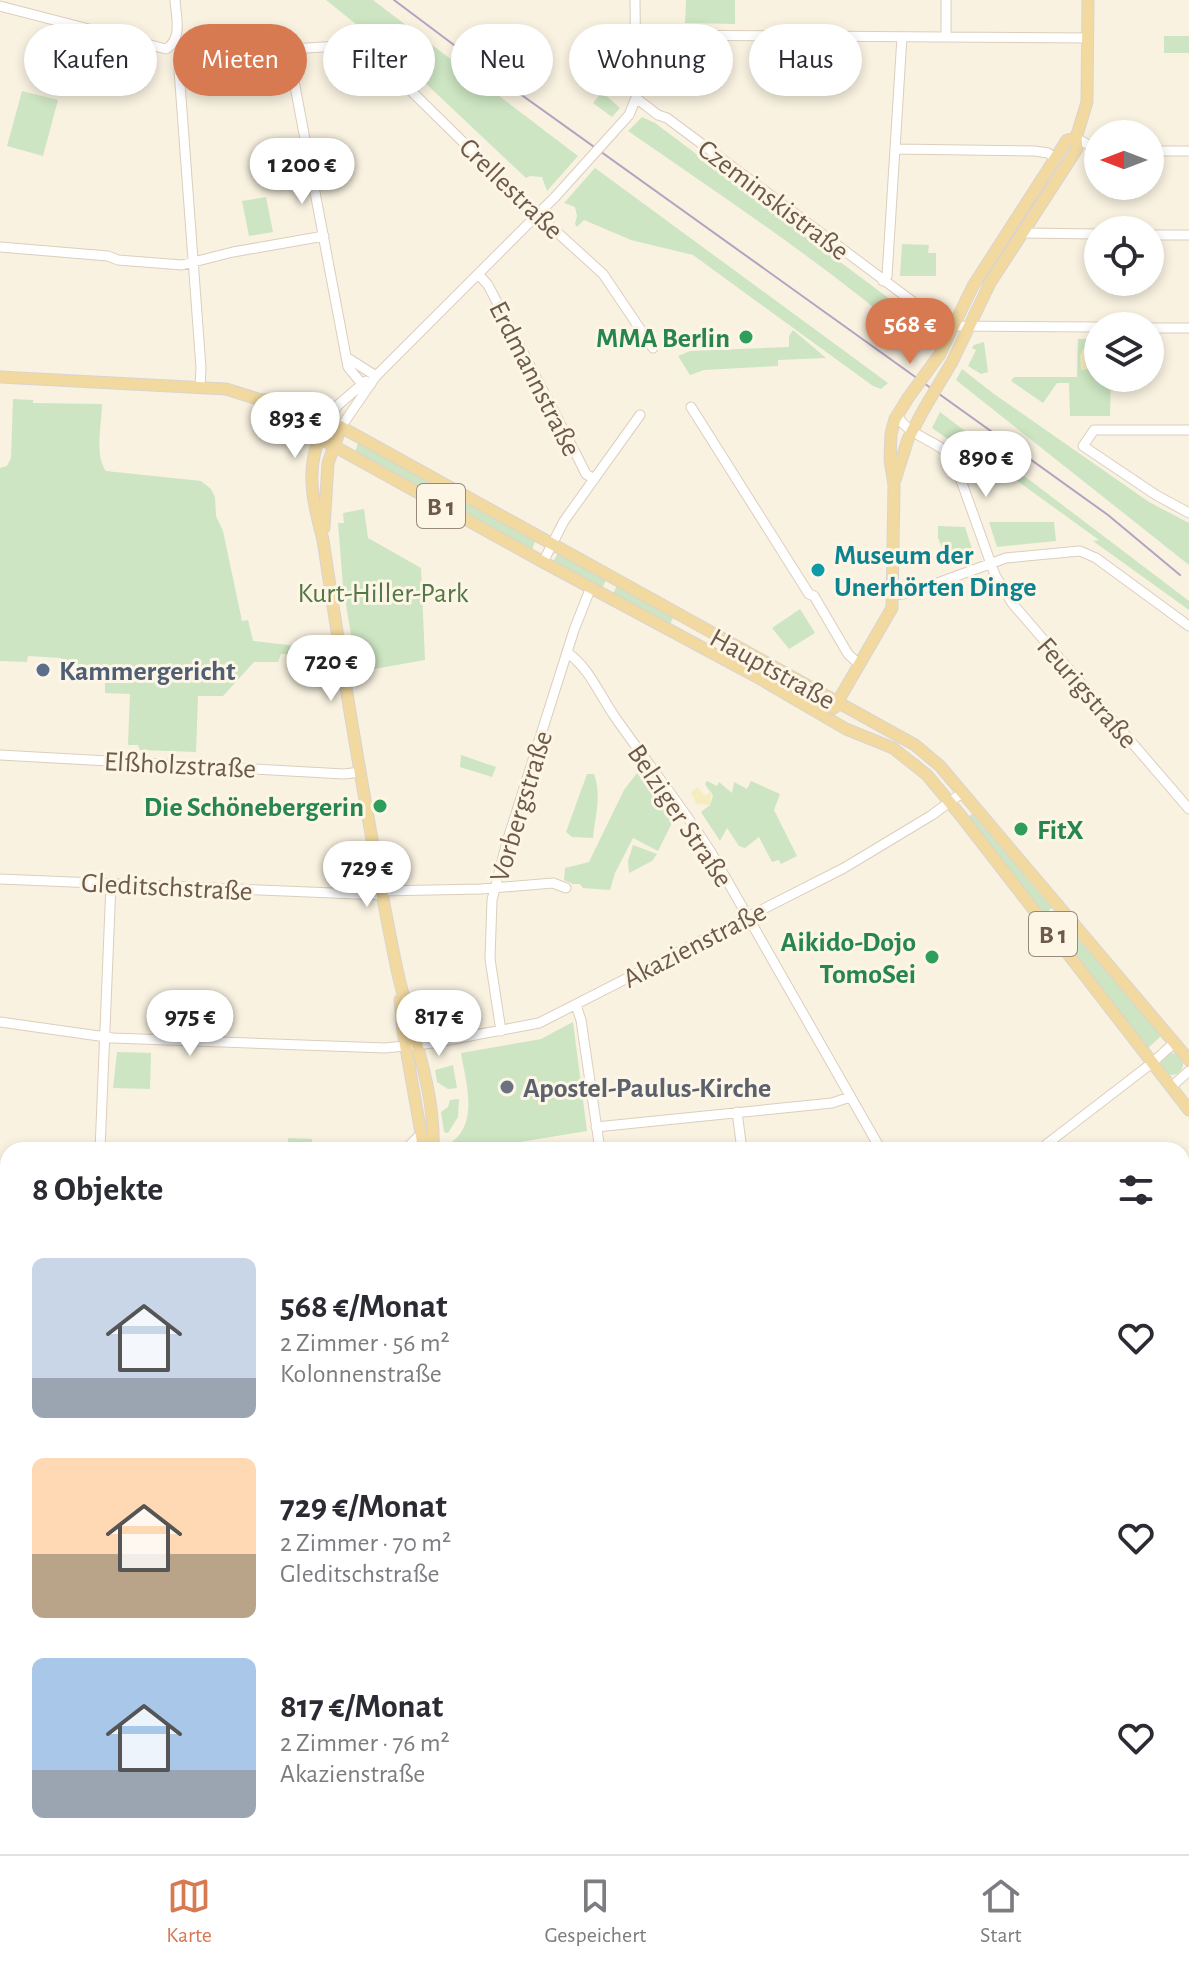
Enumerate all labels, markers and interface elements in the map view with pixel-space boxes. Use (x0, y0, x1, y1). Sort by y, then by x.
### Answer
chip: Kaufen (24, 24, 157, 96)
chip: Mieten (173, 24, 307, 96)
chip: Filter (323, 24, 435, 96)
chip: Neu (451, 24, 553, 96)
chip: Wohnung (569, 24, 733, 96)
chip: Haus (749, 24, 862, 96)
north arrow (1084, 120, 1164, 200)
map controls (1084, 120, 1164, 392)
street label: Crellestraße (453, 133, 568, 245)
street label: Czeminskistraße (692, 135, 853, 266)
pin: 1 200 € (228, 138, 376, 206)
text: 1 200 € (268, 151, 336, 177)
button: locate (1084, 216, 1164, 296)
street label: Erdmannstraße (483, 297, 585, 461)
pin: 568 € (854, 298, 966, 366)
text: 568 € (884, 311, 936, 337)
button: layers (1084, 312, 1164, 392)
place label: MMA Berlin (596, 325, 730, 353)
marker: MMA Berlin (737, 328, 755, 346)
pin: 893 € (239, 392, 351, 460)
text: 893 € (269, 405, 321, 431)
pin: 890 € (930, 431, 1042, 499)
text: 890 € (959, 444, 1014, 470)
road number: B 1 (417, 484, 465, 528)
place label: Museum der Unerhörten Dinge (834, 542, 1036, 602)
marker: Museum der Unerhörten Dinge (809, 561, 827, 579)
park label: Kurt-Hiller-Park (297, 580, 469, 608)
street label: Hauptstraße (705, 624, 839, 716)
street label: Feurigstraße (1031, 632, 1142, 754)
pin: 720 € (275, 635, 387, 703)
text: 720 € (304, 648, 358, 674)
place label: Kammergericht (59, 658, 236, 686)
marker: Kammergericht (34, 661, 52, 679)
street label: Vorbergstraße (486, 728, 558, 886)
street label: Belziger Straße (621, 740, 737, 892)
street label: Elßholzstraße (103, 748, 257, 784)
place label: Die Schönebergerin (144, 794, 364, 822)
marker: Die Schönebergerin (371, 797, 389, 815)
place label: FitX (1037, 817, 1084, 845)
marker: FitX (1012, 820, 1030, 838)
pin: 729 € (311, 841, 423, 909)
text: 729 € (341, 854, 393, 880)
street label: Gleditschstraße (80, 870, 253, 906)
street label: Akazienstraße (619, 898, 771, 994)
road number: B 1 (1029, 912, 1077, 956)
place label: Aikido-Dojo TomoSei (781, 929, 916, 989)
marker: Aikido-Dojo TomoSei (923, 948, 941, 966)
pin: 975 € (134, 990, 246, 1058)
pin: 817 € (383, 990, 495, 1058)
text: 975 € (164, 1003, 216, 1029)
text: 817 € (414, 1003, 464, 1029)
place label: Apostel-Paulus-Kirche (523, 1075, 771, 1103)
marker: Apostel-Paulus-Kirche (498, 1078, 516, 1096)
icon: filters (1114, 1168, 1158, 1212)
text: 8 Objekte (32, 1173, 163, 1207)
icon: home (96, 1290, 192, 1386)
text: 568 €/Monat (280, 1290, 448, 1324)
icon: heart (1114, 1316, 1158, 1360)
text: 2 Zimmer · 56 m² (280, 1330, 450, 1356)
text: Kolonnenstraße (280, 1361, 442, 1387)
icon: home (96, 1490, 192, 1586)
text: 729 €/Monat (280, 1490, 447, 1524)
icon: heart (1114, 1516, 1158, 1560)
text: 2 Zimmer · 70 m² (280, 1530, 451, 1556)
text: Gleditschstraße (280, 1561, 439, 1587)
icon: home (96, 1690, 192, 1786)
text: 817 €/Monat (280, 1690, 443, 1724)
icon: heart (1114, 1716, 1158, 1760)
text: 2 Zimmer · 76 m² (280, 1730, 450, 1756)
text: Akazienstraße (280, 1761, 425, 1787)
tab: Karte (166, 1874, 212, 1948)
tab: Gespeichert (544, 1874, 646, 1948)
tab: Start (979, 1874, 1023, 1948)

